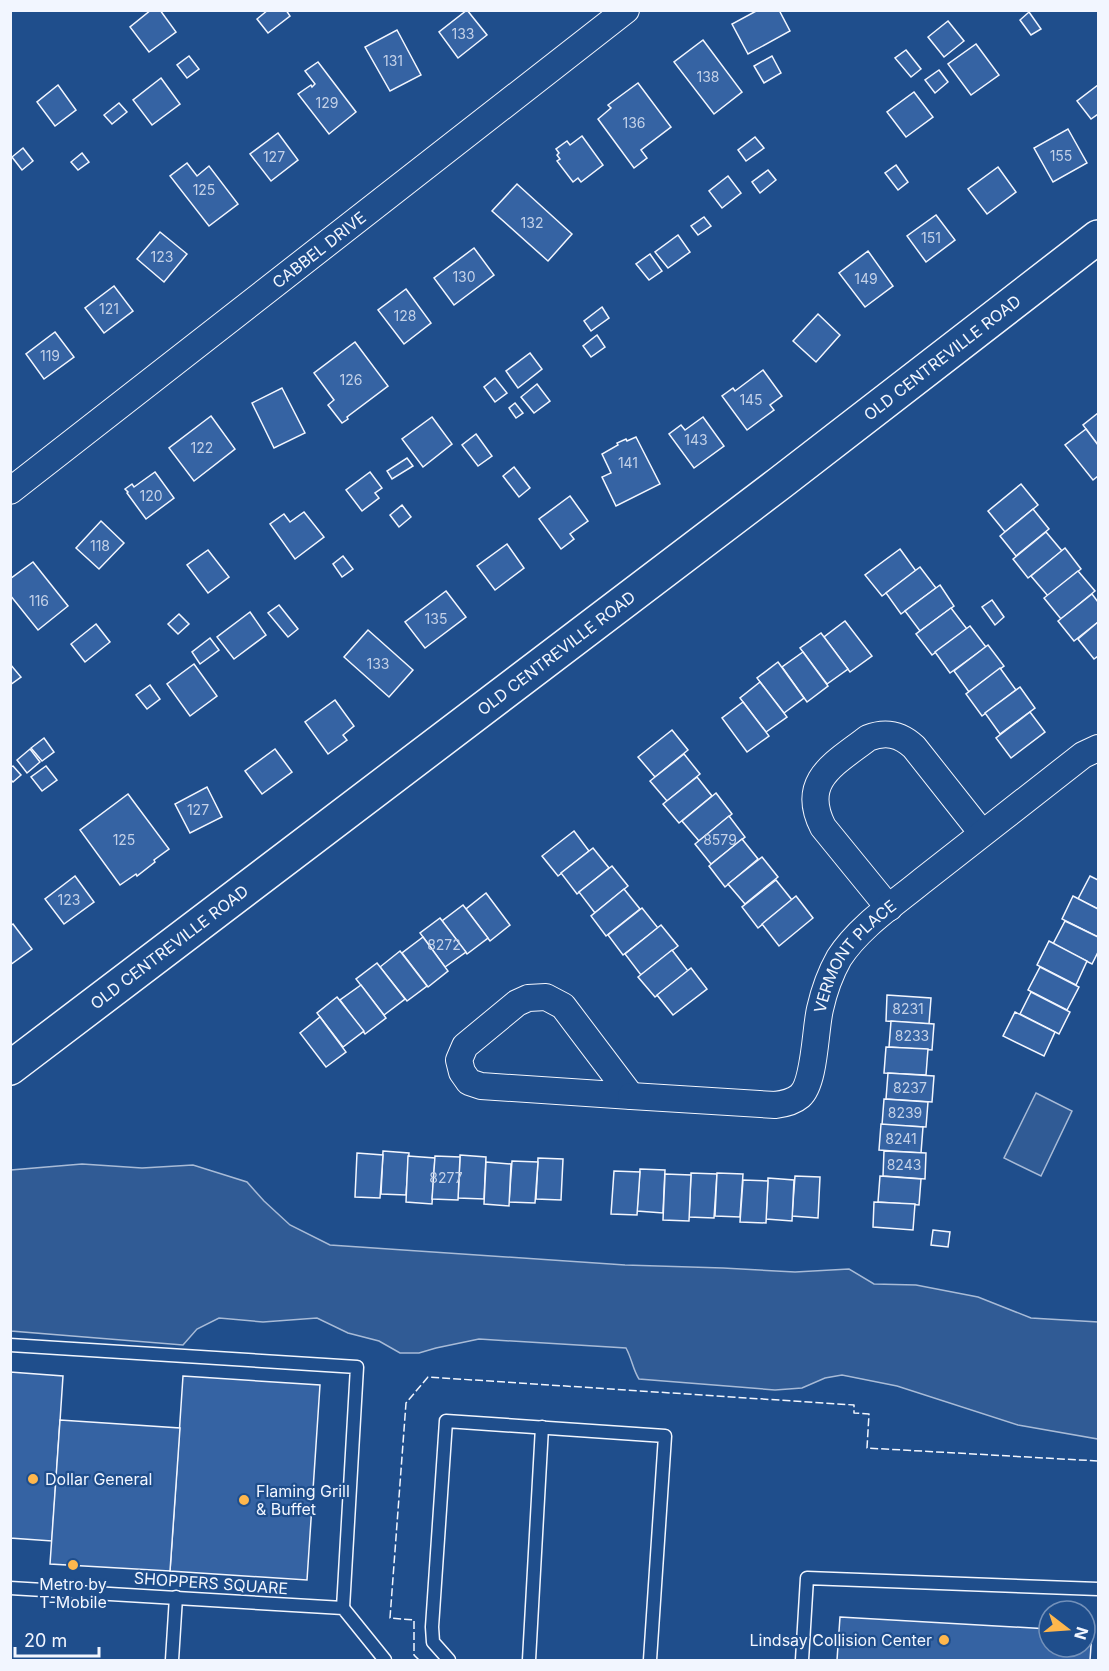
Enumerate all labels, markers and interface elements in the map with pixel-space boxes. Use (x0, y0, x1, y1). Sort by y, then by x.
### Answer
house number: 133 (452, 25, 475, 42)
house number: 131 (383, 52, 403, 69)
house number: 138 (696, 68, 720, 85)
house number: 129 (316, 94, 338, 111)
house number: 136 (622, 114, 646, 131)
house number: 155 (1050, 147, 1072, 164)
house number: 127 (263, 148, 285, 165)
house number: 125 (193, 181, 215, 198)
street label: CABBEL DRIVE (268, 207, 370, 293)
house number: 132 (521, 214, 543, 231)
house number: 151 (921, 229, 941, 246)
house number: 123 (151, 248, 173, 265)
house number: 130 (452, 268, 476, 285)
house number: 149 (854, 270, 878, 287)
street label: OLD CENTREVILLE ROAD (860, 291, 1025, 425)
house number: 121 (99, 300, 119, 317)
house number: 128 (394, 307, 416, 324)
house number: 119 (40, 347, 60, 364)
house number: 126 (340, 371, 362, 388)
house number: 145 (739, 391, 763, 408)
house number: 143 (684, 431, 708, 448)
house number: 122 (191, 439, 213, 456)
house number: 141 (618, 454, 638, 471)
house number: 120 (139, 487, 163, 504)
house number: 118 (90, 537, 110, 554)
street label: OLD CENTREVILLE ROAD (473, 587, 639, 719)
house number: 116 (29, 592, 49, 609)
house number: 135 (425, 610, 447, 627)
house number: 133 (367, 655, 390, 672)
house number: 127 (187, 801, 209, 818)
house number: 125 (113, 831, 135, 848)
house number: 8579 (703, 831, 737, 848)
street label: OLD CENTREVILLE ROAD (86, 881, 252, 1013)
house number: 123 (58, 891, 80, 908)
street label: VERMONT PLACE (809, 896, 900, 1015)
house number: 8272 (427, 936, 461, 953)
house number: 8231 (892, 1000, 924, 1017)
house number: 8233 (895, 1027, 929, 1044)
house number: 8237 (893, 1079, 927, 1096)
house number: 8239 (888, 1104, 922, 1121)
house number: 8241 (885, 1130, 917, 1147)
house number: 8243 (887, 1156, 921, 1173)
house number: 8277 (429, 1169, 463, 1186)
place label: Dollar General (45, 1469, 152, 1489)
marker: Dollar General (26, 1472, 40, 1486)
place label: Flaming Grill & Buffet (256, 1481, 350, 1519)
marker: Flaming Grill & Buffet (237, 1493, 251, 1507)
marker: Metro by T-Mobile (66, 1558, 80, 1572)
street label: SHOPPERS SQUARE (133, 1568, 289, 1598)
place label: Metro by T-Mobile (39, 1574, 107, 1612)
north arrow (1037, 1599, 1097, 1659)
scale bar (15, 1620, 99, 1658)
text: N (1070, 1625, 1093, 1642)
text: 20 m (24, 1630, 67, 1651)
place label: Lindsay Collision Center (749, 1630, 932, 1650)
marker: Lindsay Collision Center (937, 1633, 951, 1647)

